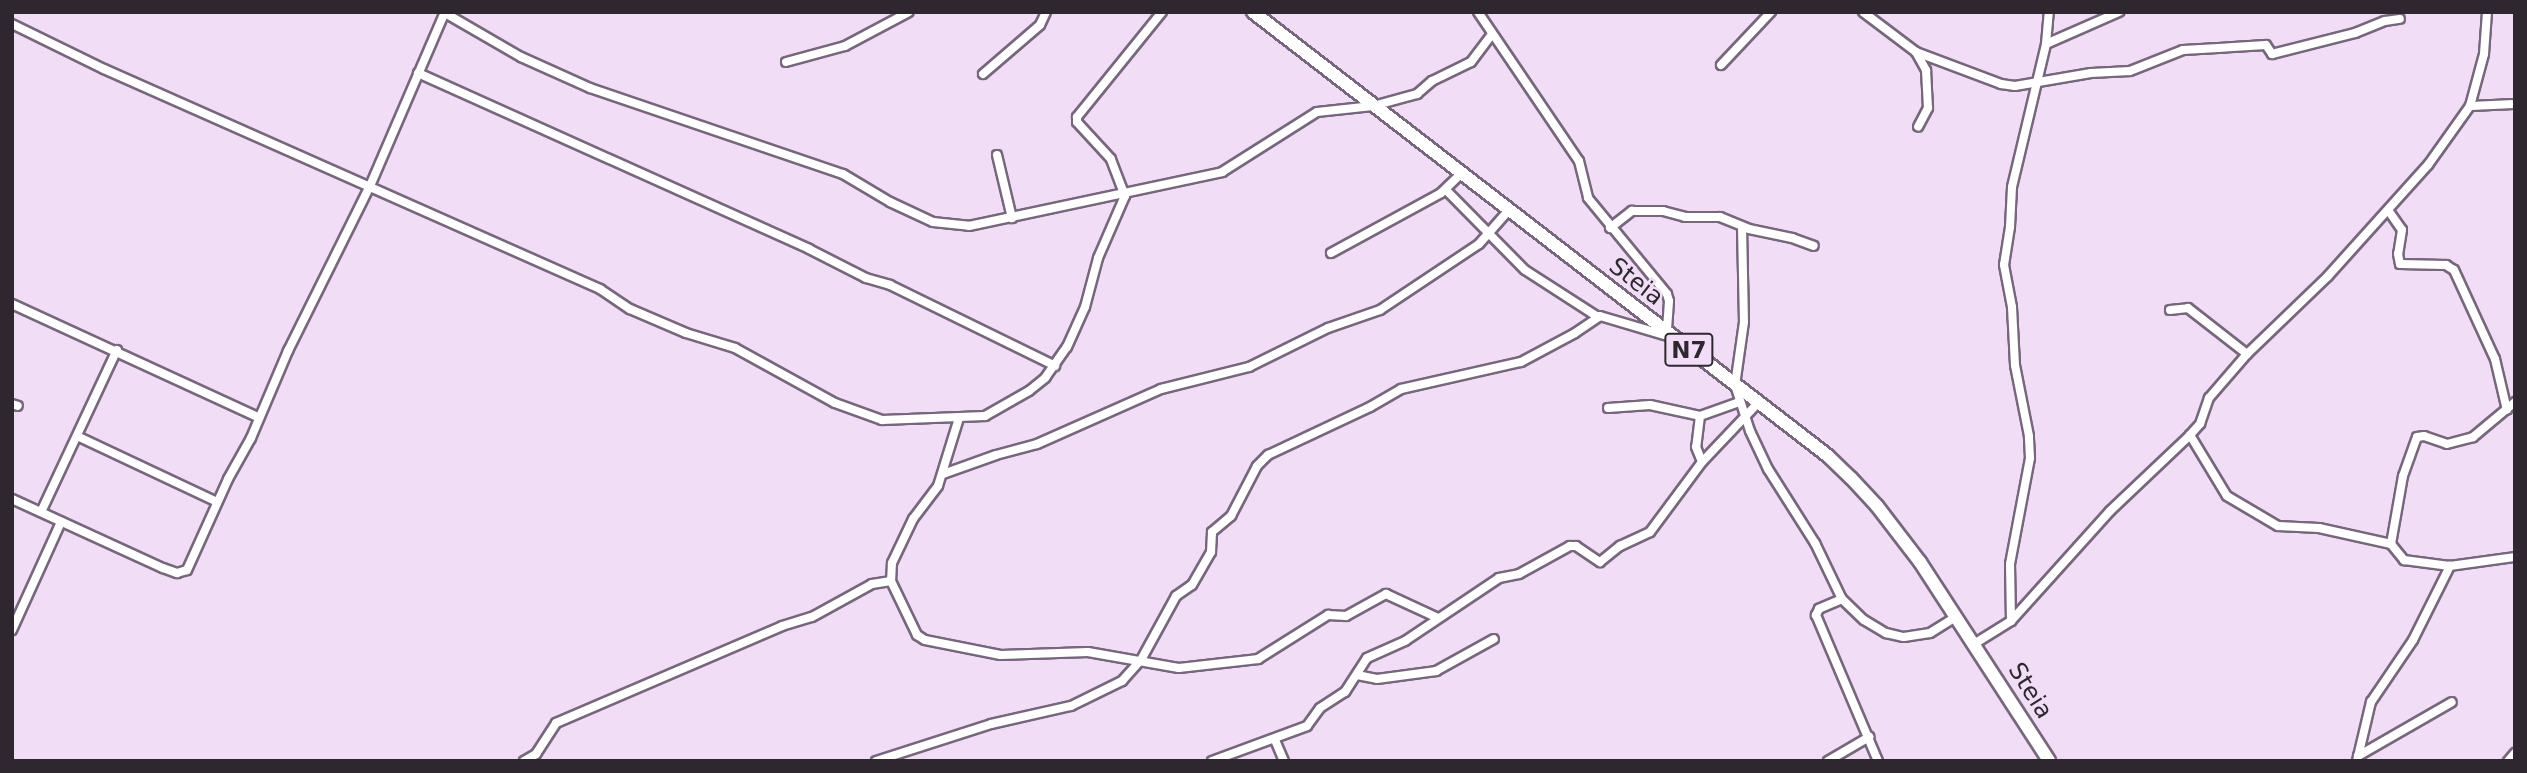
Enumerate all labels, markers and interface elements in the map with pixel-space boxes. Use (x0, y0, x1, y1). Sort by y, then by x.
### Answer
street label: Steia (1603, 252, 1669, 312)
road number: N7 (1663, 330, 1715, 370)
street label: Steia (2002, 658, 2058, 724)

